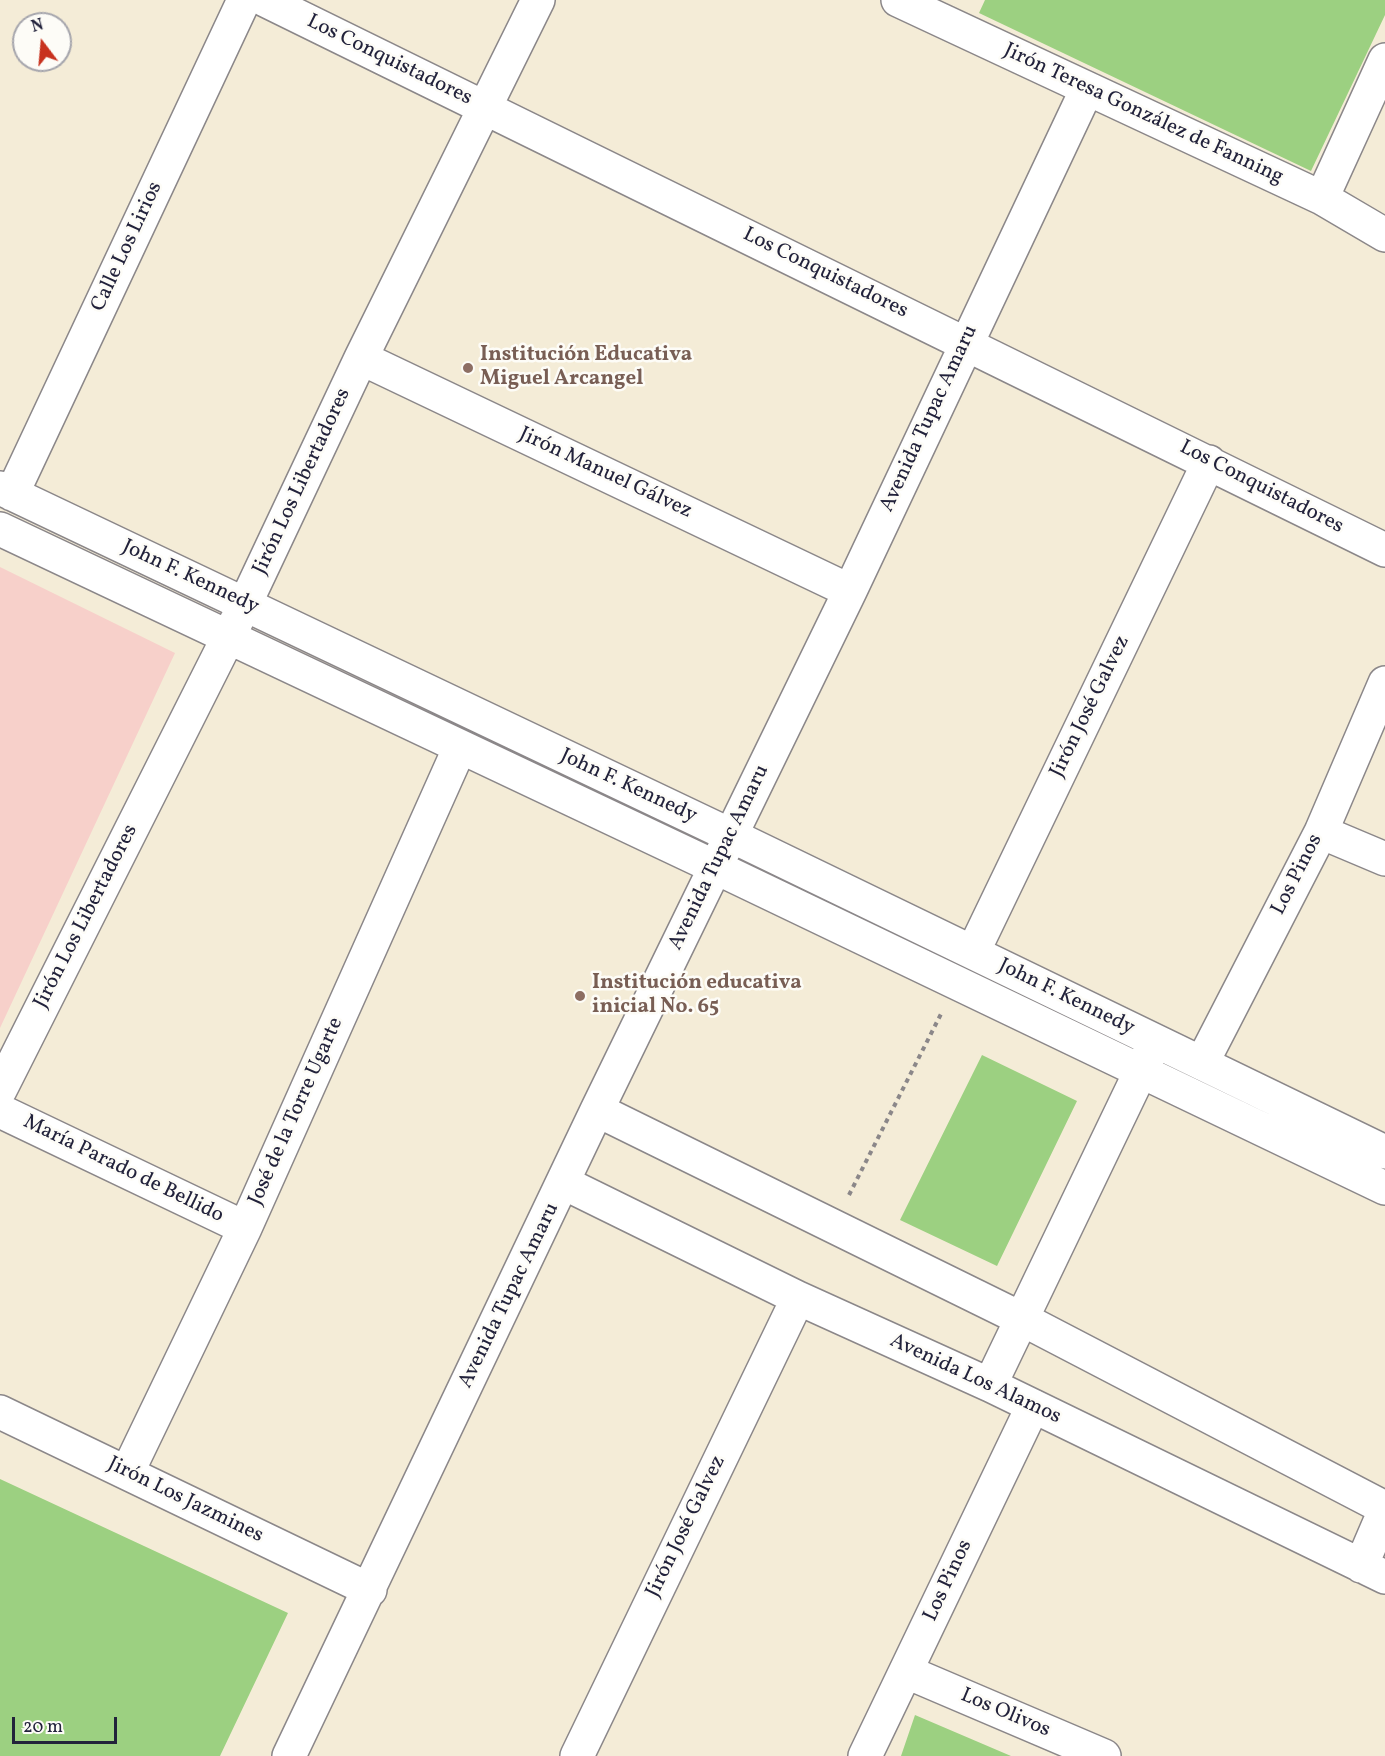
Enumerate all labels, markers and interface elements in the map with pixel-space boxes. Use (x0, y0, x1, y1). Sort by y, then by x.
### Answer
street label: Los Conquistadores (302, 10, 476, 112)
north arrow (12, 12, 72, 72)
text: N (29, 14, 46, 39)
street label: Jirón Teresa González de Fanning (999, 39, 1287, 191)
street label: Calle Los Lirios (87, 178, 169, 316)
street label: Los Conquistadores (738, 223, 912, 325)
street label: Avenida Tupac Amaru (876, 322, 984, 516)
place label: Institución Educativa Miguel Arcangel (480, 343, 692, 393)
marker: Institución Educativa Miguel Arcangel (461, 361, 475, 375)
street label: Jirón Los Libertadores (249, 385, 357, 579)
street label: Jirón Manuel Gálvez (514, 423, 696, 525)
street label: Los Conquistadores (1175, 436, 1347, 540)
street label: John F. Kennedy (117, 535, 263, 621)
street label: Jirón José Galvez (1046, 632, 1136, 782)
street label: John F. Kennedy (555, 744, 701, 830)
street label: Avenida Tupac Amaru (664, 761, 776, 955)
street label: Jirón Los Libertadores (30, 821, 144, 1013)
street label: Los Pinos (1267, 830, 1329, 920)
street label: John F. Kennedy (994, 954, 1138, 1042)
place label: Institución educativa inicial No. 65 (592, 971, 802, 1021)
marker: Institución educativa inicial No. 65 (573, 989, 587, 1003)
street label: José de la Torre Ugarte (244, 1014, 350, 1210)
street label: María Parado de Bellido (19, 1110, 227, 1230)
street label: Avenida Tupac Amaru (454, 1199, 566, 1393)
street label: Avenida Los Alamos (885, 1329, 1065, 1431)
street label: Jirón Los Jazmines (103, 1452, 267, 1550)
street label: Jirón José Galvez (642, 1452, 732, 1602)
street label: Los Pinos (919, 1536, 979, 1626)
street label: Los Olivos (956, 1684, 1054, 1744)
scale bar (15, 1705, 120, 1743)
text: 20 m (23, 1715, 63, 1740)

